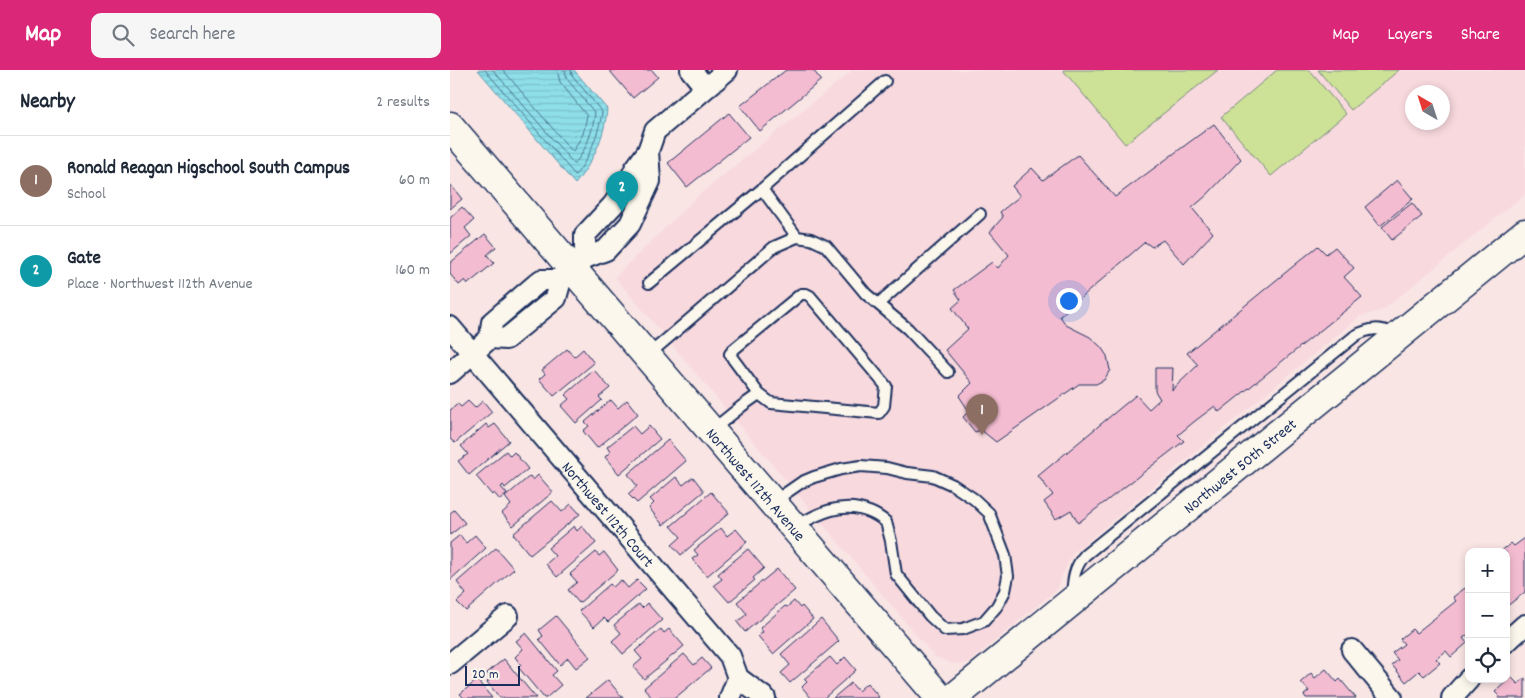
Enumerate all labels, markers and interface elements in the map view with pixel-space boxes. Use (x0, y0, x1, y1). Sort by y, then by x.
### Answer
search box (91, 13, 441, 58)
text: Map (25, 18, 61, 52)
icon: search (109, 21, 137, 49)
text: Search here (149, 22, 235, 49)
text: Map (1332, 23, 1359, 48)
text: Layers (1387, 23, 1433, 48)
text: Share (1461, 23, 1500, 48)
north arrow (1405, 85, 1450, 130)
text: Nearby (20, 88, 75, 118)
text: 2 results (376, 91, 430, 114)
text: Ronald Reagan Higschool South Campus (67, 156, 350, 183)
text: 1 (34, 169, 38, 192)
text: 60 m (399, 169, 430, 192)
pin: 2 (606, 171, 638, 212)
text: School (67, 183, 106, 206)
text: Gate (67, 246, 101, 273)
text: 2 (33, 259, 40, 282)
text: 160 m (395, 259, 430, 282)
text: Place · Northwest 112th Avenue (67, 273, 253, 296)
your location (1056, 288, 1082, 314)
pin: 1 (966, 394, 998, 435)
street label: Northwest 50th Street (1179, 414, 1302, 520)
street label: Northwest 112th Avenue (699, 424, 810, 547)
street label: Northwest 112th Court (555, 457, 659, 573)
map controls (1465, 548, 1510, 683)
button: + (1465, 548, 1510, 593)
button: − (1465, 593, 1510, 638)
button: locate (1465, 638, 1510, 683)
scale bar (465, 663, 520, 686)
text: 20 m (472, 665, 499, 685)

